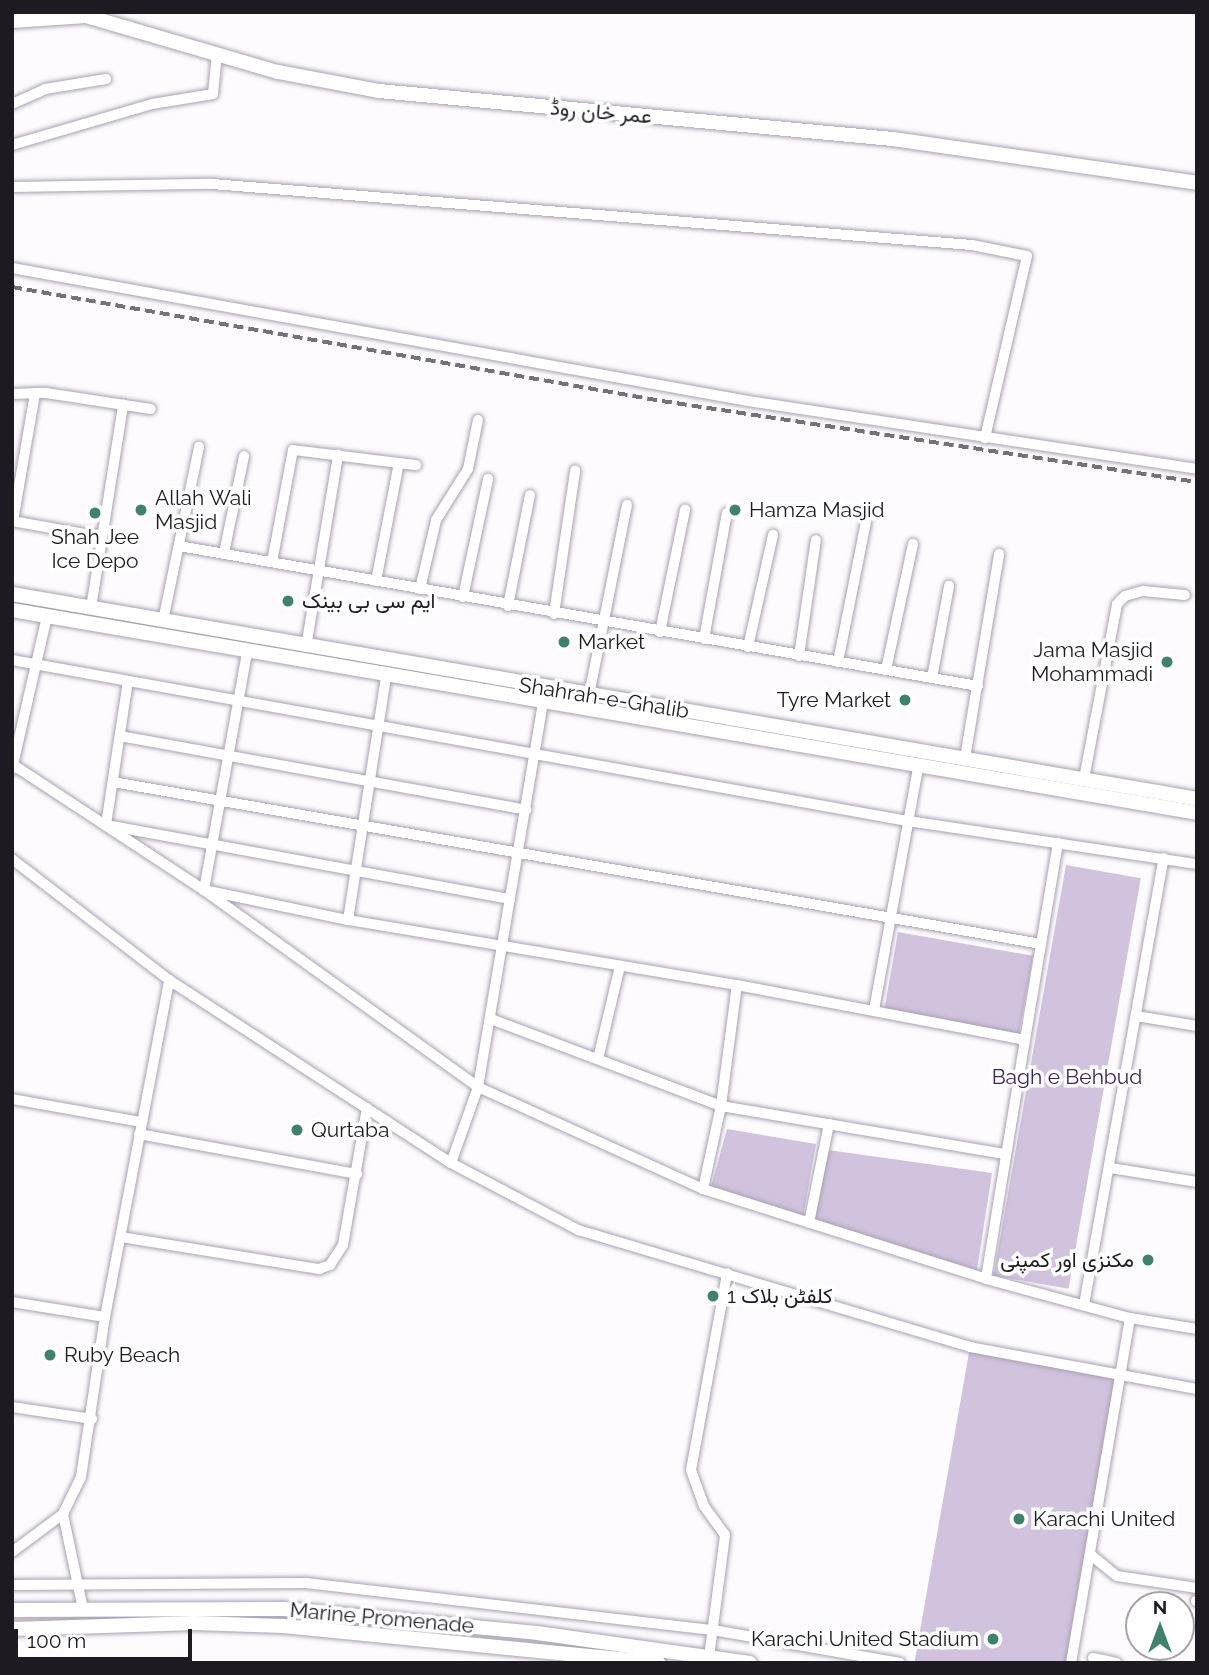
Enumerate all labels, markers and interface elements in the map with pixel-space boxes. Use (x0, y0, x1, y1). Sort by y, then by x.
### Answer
street label: عمر خان روڈ (549, 95, 653, 129)
place label: Allah Wali Masjid (155, 485, 252, 535)
place label: Hamza Masjid (749, 497, 885, 523)
marker: Allah Wali Masjid (133, 502, 149, 518)
marker: Hamza Masjid (727, 502, 743, 518)
marker: Shah Jee Ice Depo (87, 505, 103, 521)
place label: Shah Jee Ice Depo (51, 524, 139, 574)
place label: ایم سی بی بینک (302, 588, 435, 614)
marker: ایم سی بی بینک (280, 593, 296, 609)
place label: Market (578, 629, 645, 655)
marker: Market (556, 634, 572, 650)
place label: Jama Masjid Mohammadi (1031, 637, 1153, 687)
marker: Jama Masjid Mohammadi (1159, 654, 1175, 670)
street label: Shahrah-e-Ghalib (517, 672, 691, 724)
place label: Tyre Market (777, 687, 891, 713)
marker: Tyre Market (897, 692, 913, 708)
park label: Bagh e Behbud (992, 1064, 1142, 1090)
place label: Qurtaba (311, 1117, 389, 1143)
marker: Qurtaba (289, 1122, 305, 1138)
place label: مکنزی اور کمپنی (1000, 1247, 1134, 1273)
marker: مکنزی اور کمپنی (1140, 1252, 1156, 1268)
place label: کلفٹن بلاک 1 (727, 1283, 833, 1309)
marker: کلفٹن بلاک 1 (705, 1288, 721, 1304)
place label: Ruby Beach (64, 1342, 181, 1368)
marker: Ruby Beach (42, 1347, 58, 1363)
place label: Karachi United (1033, 1506, 1175, 1532)
marker: Karachi United (1011, 1511, 1027, 1527)
north arrow (1125, 1591, 1195, 1661)
text: N (1153, 1596, 1167, 1618)
street label: Marine Promenade (289, 1597, 475, 1639)
scale bar (18, 1616, 196, 1660)
place label: Karachi United Stadium (751, 1626, 979, 1652)
text: 100 m (27, 1628, 86, 1653)
marker: Karachi United Stadium (985, 1631, 1001, 1647)

